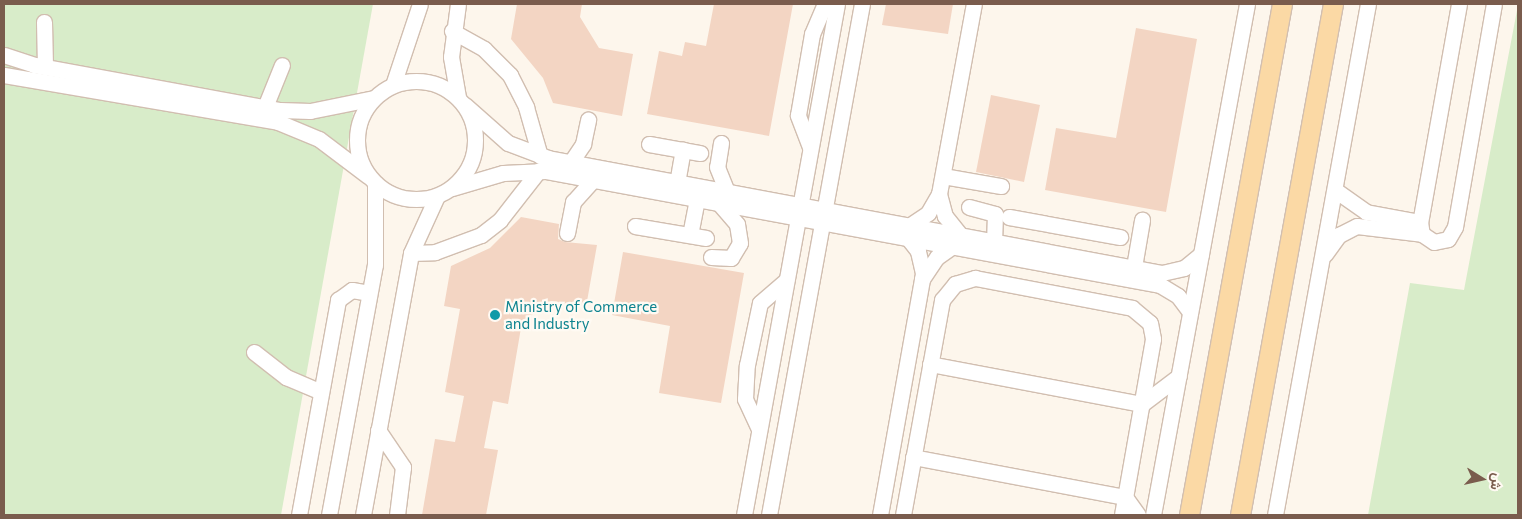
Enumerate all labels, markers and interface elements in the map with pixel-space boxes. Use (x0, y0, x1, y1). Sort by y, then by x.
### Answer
place label: Ministry of Commerce and Industry (505, 297, 657, 332)
marker: Ministry of Commerce and Industry (489, 309, 501, 321)
north arrow (1457, 454, 1507, 504)
text: ش (1487, 472, 1507, 491)

